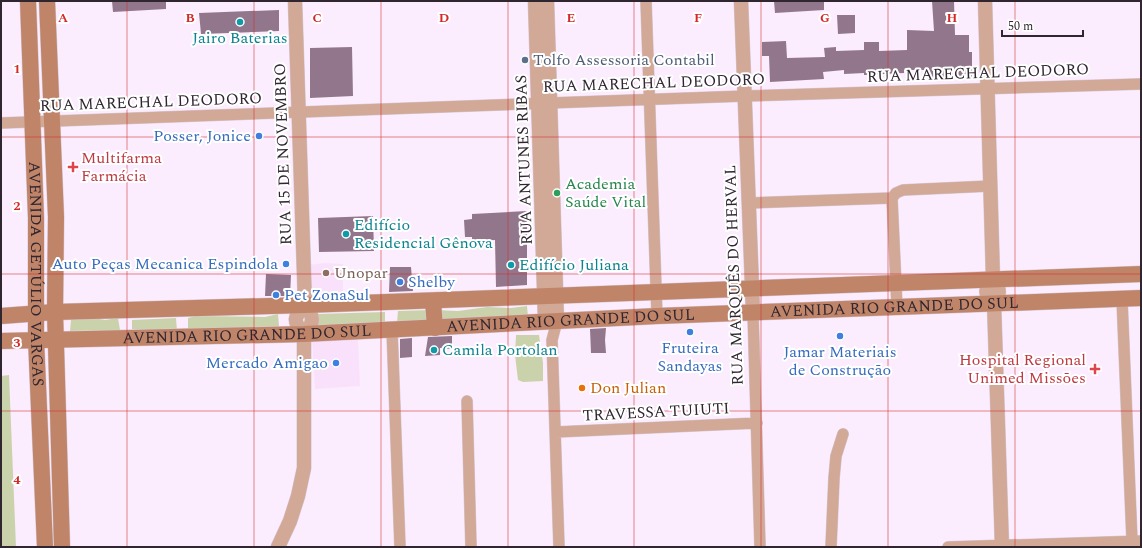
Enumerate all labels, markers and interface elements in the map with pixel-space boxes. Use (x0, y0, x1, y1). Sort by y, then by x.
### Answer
text: A (58, 8, 68, 28)
text: B (185, 8, 195, 28)
text: C (312, 8, 322, 28)
text: D (439, 8, 449, 28)
text: E (567, 8, 576, 28)
text: F (694, 8, 702, 28)
text: G (820, 8, 830, 28)
text: H (947, 8, 958, 28)
scale bar (1002, 12, 1083, 38)
marker: Jairo Baterias (235, 17, 245, 27)
text: 50 m (1008, 17, 1033, 36)
place label: Jairo Baterias (192, 26, 288, 50)
place label: Tolfo Assessoria Contabil (533, 48, 715, 72)
marker: Tolfo Assessoria Contabil (520, 55, 530, 65)
street label: RUA MARECHAL DEODORO (866, 57, 1090, 89)
text: 1 (13, 59, 21, 79)
street label: RUA 15 DE NOVEMBRO (268, 63, 298, 245)
street label: RUA MARECHAL DEODORO (542, 67, 766, 99)
street label: RUA ANTUNES RIBAS (509, 75, 539, 245)
street label: RUA MARECHAL DEODORO (39, 86, 263, 118)
place label: Posser, Jonice (153, 124, 251, 148)
marker: Posser, Jonice (254, 131, 264, 141)
place label: Multifarma Farmácia (81, 146, 162, 188)
street label: AVENIDA GETÚLIO VARGAS (22, 161, 50, 387)
marker: Multifarma Farmácia (68, 162, 78, 172)
street label: RUA MARQUÊS DO HERVAL (718, 164, 750, 386)
place label: Academia Saúde Vital (565, 172, 646, 214)
marker: Academia Saúde Vital (552, 188, 562, 198)
text: 2 (13, 196, 21, 216)
place label: Edifício Residencial Gênova (354, 213, 493, 255)
marker: Edifício Residencial Gênova (341, 229, 351, 239)
place label: Auto Peças Mecanica Espindola (52, 252, 278, 276)
place label: Edifício Juliana (519, 253, 629, 277)
marker: Auto Peças Mecanica Espindola (281, 259, 291, 269)
marker: Edifício Juliana (506, 260, 516, 270)
place label: Unopar (334, 261, 388, 285)
marker: Unopar (321, 268, 331, 278)
place label: Shelby (408, 270, 456, 294)
marker: Shelby (395, 277, 405, 287)
place label: Pet ZonaSul (284, 283, 369, 307)
marker: Pet ZonaSul (271, 290, 281, 300)
street label: AVENIDA RIO GRANDE DO SUL (769, 291, 1019, 324)
street label: AVENIDA RIO GRANDE DO SUL (446, 303, 695, 339)
street label: AVENIDA RIO GRANDE DO SUL (122, 319, 372, 350)
marker: Fruteira Sandayas (685, 327, 695, 337)
marker: Jamar Materiais de Construção (835, 331, 845, 341)
text: 3 (13, 333, 21, 353)
place label: Fruteira Sandayas (657, 336, 723, 378)
place label: Camila Portolan (442, 338, 558, 362)
place label: Jamar Materiais de Construção (783, 340, 897, 382)
marker: Camila Portolan (429, 345, 439, 355)
place label: Hospital Regional Unimed Missões (959, 348, 1086, 390)
place label: Mercado Amigao (206, 351, 328, 375)
marker: Mercado Amigao (331, 358, 341, 368)
marker: Hospital Regional Unimed Missões (1089, 363, 1101, 375)
place label: Don Julian (590, 376, 666, 400)
marker: Don Julian (577, 383, 587, 393)
street label: TRAVESSA TUIUTI (582, 396, 730, 428)
text: 4 (13, 470, 21, 490)

